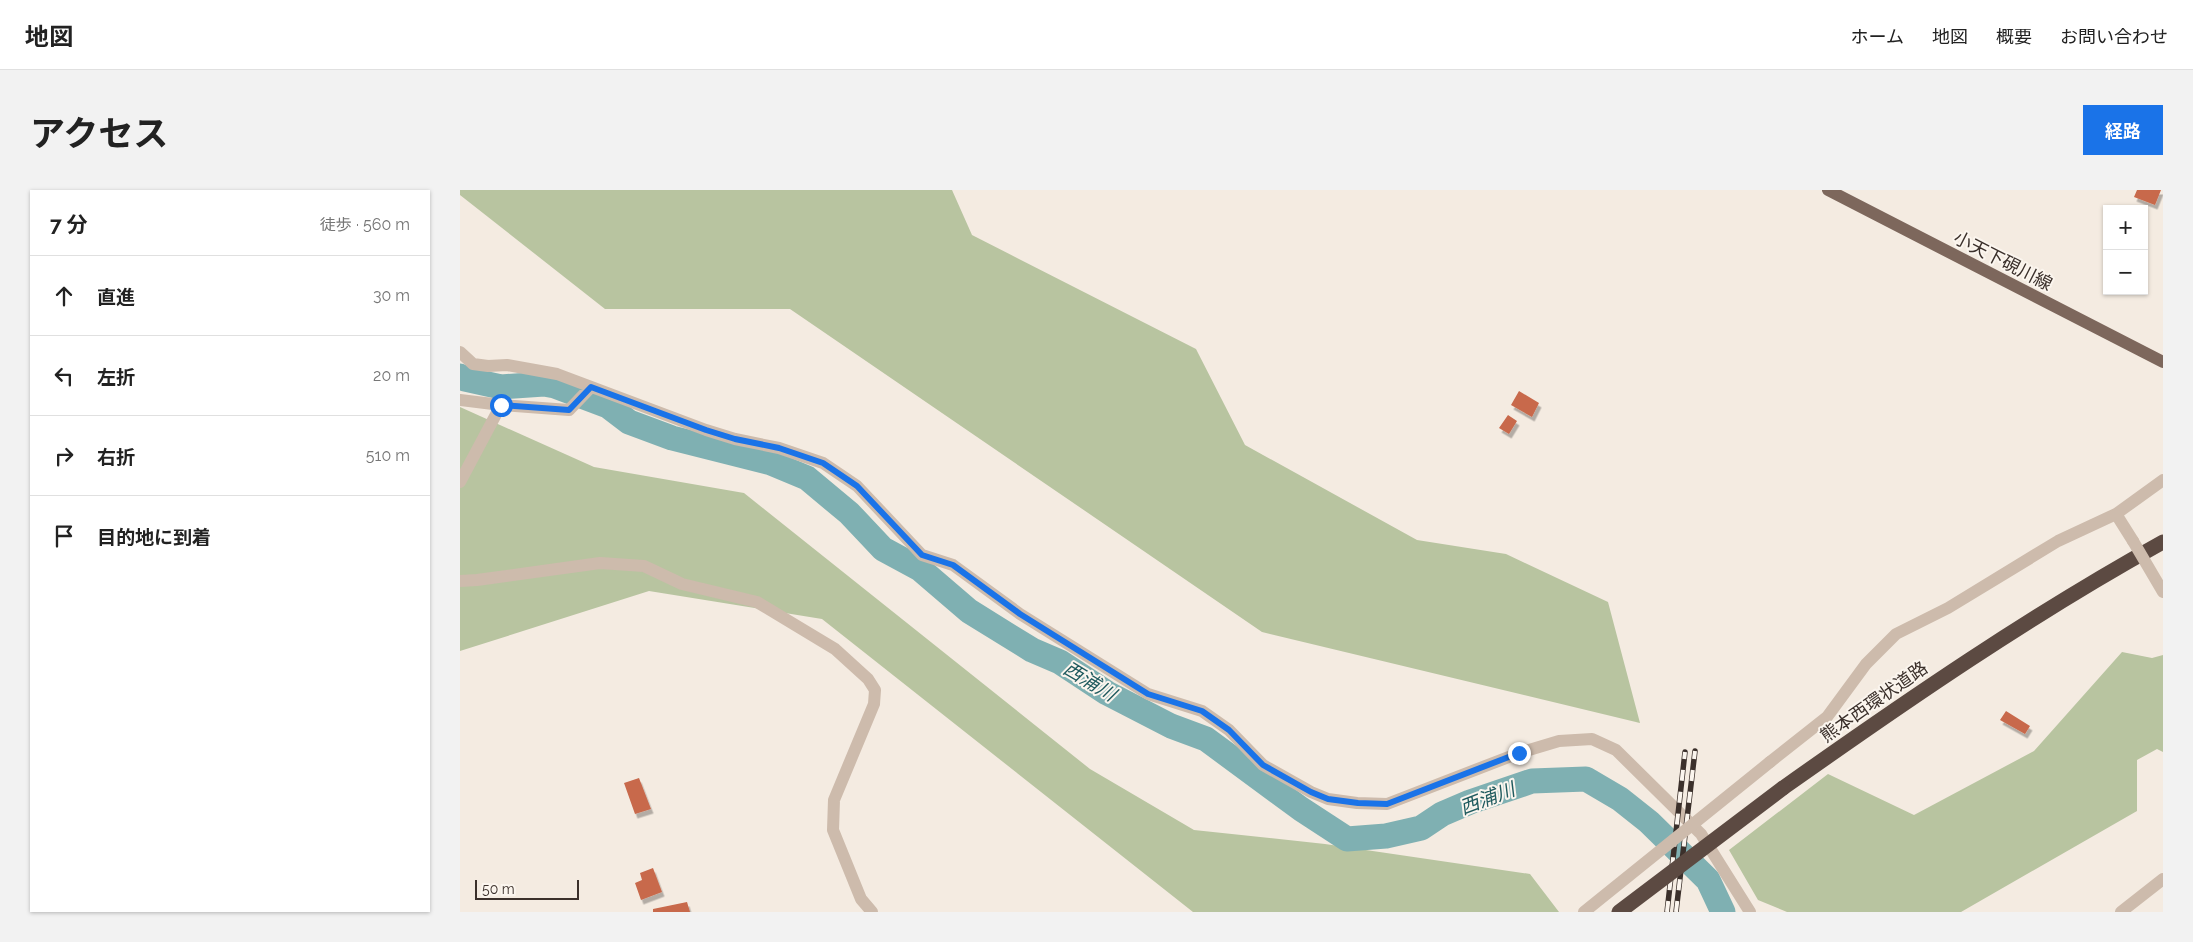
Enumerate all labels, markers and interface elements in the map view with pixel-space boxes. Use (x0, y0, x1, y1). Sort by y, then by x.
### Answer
text: 地図 (25, 22, 73, 51)
text: ホーム (1851, 26, 1904, 47)
text: 地図 (1932, 26, 1968, 47)
text: 概要 (1996, 26, 2032, 47)
text: お問い合わせ (2060, 26, 2168, 47)
button: 経路 (2083, 105, 2163, 155)
text: アクセス (30, 113, 168, 154)
map controls (2103, 205, 2148, 295)
button: + (2103, 205, 2148, 250)
text: 7 分 (50, 212, 88, 237)
text: 徒歩 · 560 m (320, 215, 410, 234)
street label: 小天下硯川線 (1950, 227, 2056, 294)
button: − (2103, 250, 2148, 295)
icon: ahead (50, 282, 78, 310)
text: 直進 (97, 286, 135, 308)
text: 30 m (373, 286, 410, 305)
icon: left (50, 362, 78, 390)
text: 左折 (97, 366, 135, 388)
text: 20 m (373, 366, 410, 385)
route start (490, 394, 513, 417)
icon: right (50, 442, 78, 470)
text: 右折 (97, 446, 135, 468)
text: 510 m (366, 446, 410, 465)
icon: arrive (50, 522, 78, 550)
text: 目的地に到着 (97, 526, 211, 548)
water label: 西浦川 (1060, 657, 1122, 706)
street label: 熊本西環状道路 (1816, 657, 1931, 746)
route end (1508, 742, 1531, 765)
water label: 西浦川 (1456, 777, 1519, 818)
scale bar (475, 877, 579, 900)
text: 50 m (482, 881, 515, 897)

